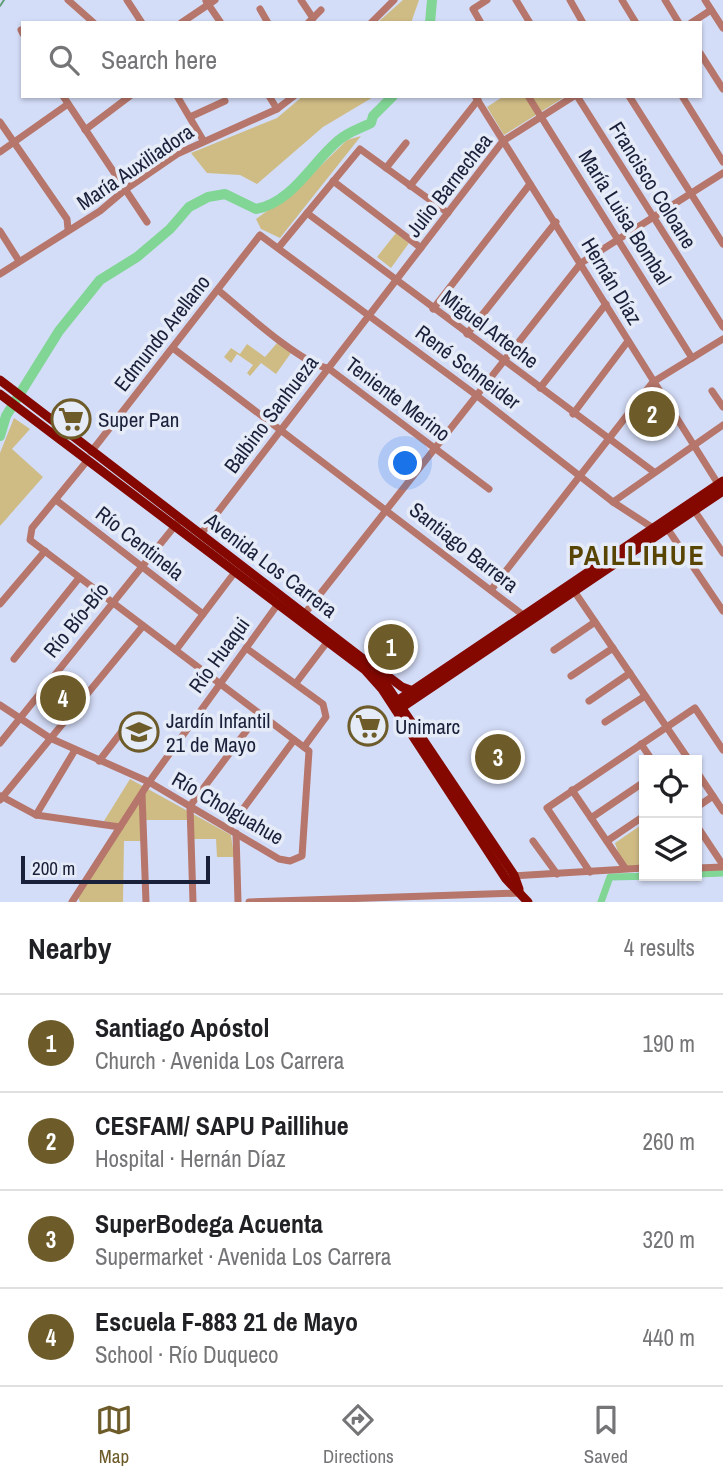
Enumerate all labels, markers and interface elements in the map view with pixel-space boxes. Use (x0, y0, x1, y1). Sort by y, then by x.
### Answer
search box (21, 21, 702, 98)
icon: search (45, 41, 83, 79)
text: Search here (101, 42, 217, 77)
street label: Francisco Coloane (602, 116, 704, 254)
street label: María Auxiliadora (71, 117, 199, 217)
street label: Julio Barnechea (399, 127, 499, 243)
street label: María Luisa Bombal (572, 144, 678, 290)
street label: Hernán Díaz (575, 232, 650, 330)
street label: Edmundo Arellano (107, 269, 217, 397)
street label: Miguel Arteche (435, 283, 545, 375)
street label: René Schneider (410, 318, 527, 416)
street label: Balbino Sanhueza (217, 349, 325, 479)
street label: Teniente Merino (340, 350, 456, 448)
pin: 2 (629, 388, 675, 440)
supermarket icon: Super Pan (50, 398, 92, 440)
place label: Super Pan (98, 405, 179, 434)
your location (388, 446, 422, 480)
street label: Santiago Barrera (403, 495, 525, 599)
street label: Río Centinela (90, 499, 191, 587)
street label: Avenida Los Carrera (198, 505, 343, 625)
district label: PAILLIHUE (568, 536, 706, 574)
street label: Río Bío-Bío (37, 576, 115, 664)
street label: Río Huaqui (182, 611, 256, 699)
pin: 1 (368, 621, 414, 673)
pin: 4 (40, 672, 86, 724)
supermarket icon: Unimarc (347, 705, 389, 747)
place label: Jardín Infantil 21 de Mayo (166, 706, 270, 759)
school or university icon: Jardín Infantil 21 de Mayo (118, 711, 160, 753)
place label: Unimarc (395, 712, 460, 741)
pin: 3 (475, 731, 521, 783)
map controls (639, 755, 702, 881)
button: locate (639, 755, 702, 818)
street label: Río Cholguahue (167, 764, 289, 852)
button: layers (639, 818, 702, 881)
scale bar (21, 853, 210, 885)
text: 200 m (32, 855, 75, 881)
text: Nearby (28, 928, 111, 968)
text: 4 results (624, 932, 695, 963)
text: Santiago Apóstol (95, 1010, 270, 1045)
text: 1 (46, 1028, 56, 1059)
text: 190 m (643, 1028, 695, 1059)
text: Church · Avenida Los Carrera (95, 1045, 344, 1076)
text: CESFAM/ SAPU Paillihue (95, 1108, 349, 1143)
text: 2 (46, 1126, 56, 1157)
text: 260 m (643, 1126, 695, 1157)
text: Hospital · Hernán Díaz (95, 1143, 286, 1174)
text: SuperBodega Acuenta (95, 1206, 323, 1241)
text: 3 (46, 1224, 56, 1255)
text: 320 m (643, 1224, 695, 1255)
text: Supermarket · Avenida Los Carrera (95, 1241, 391, 1272)
text: Escuela F-883 21 de Mayo (95, 1304, 358, 1339)
text: 4 (46, 1322, 56, 1353)
text: 440 m (643, 1322, 695, 1353)
text: School · Río Duqueco (95, 1339, 278, 1370)
tab: Map (95, 1401, 133, 1469)
tab: Directions (323, 1401, 394, 1469)
tab: Saved (584, 1401, 628, 1469)

